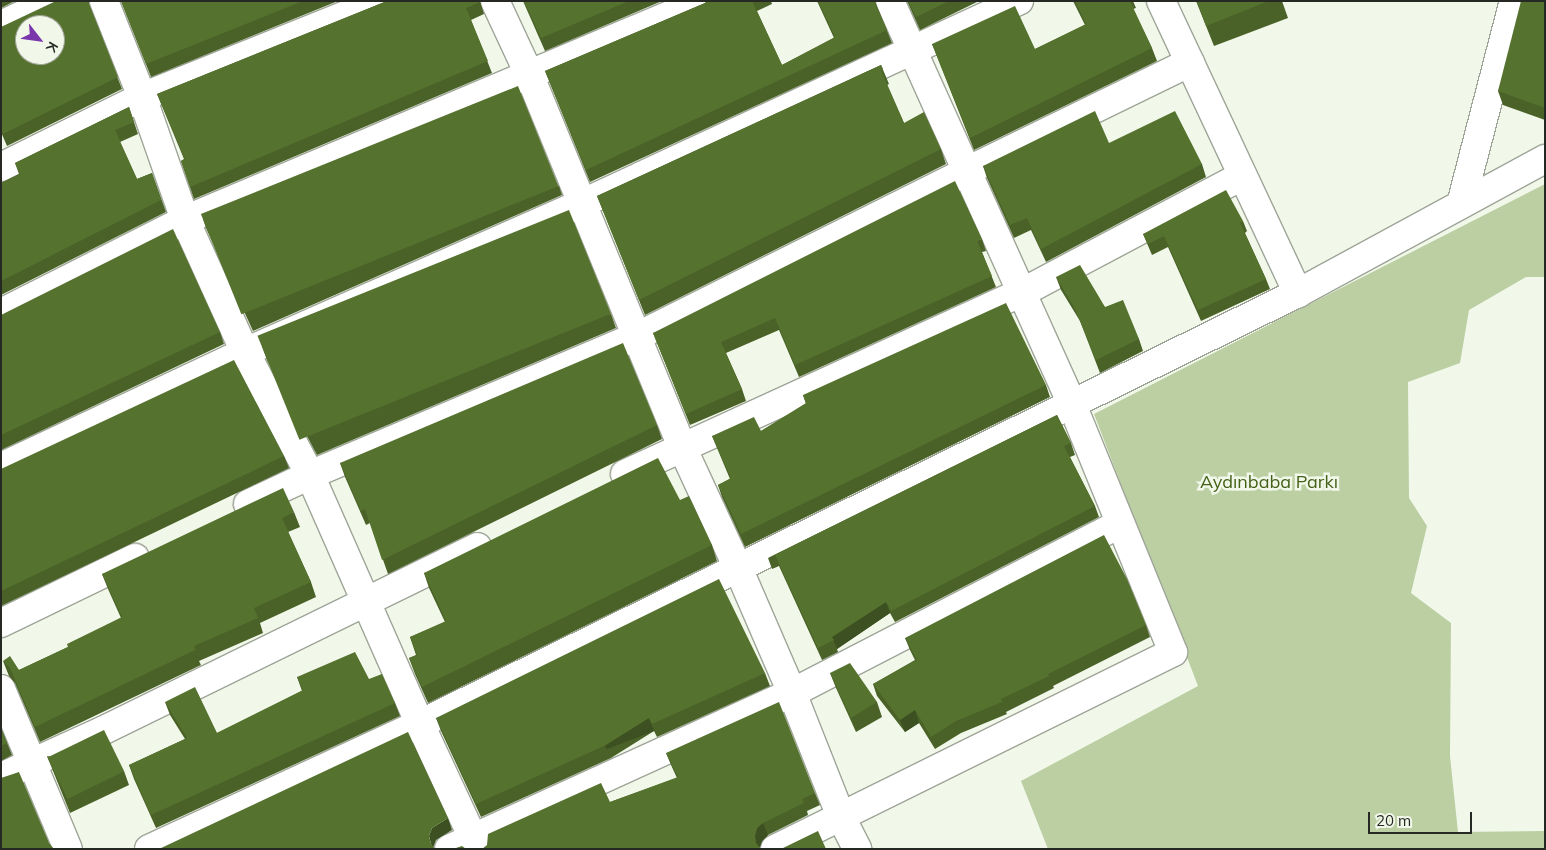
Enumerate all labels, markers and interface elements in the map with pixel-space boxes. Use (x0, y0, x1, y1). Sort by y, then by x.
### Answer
north arrow (15, 15, 65, 65)
text: K (42, 38, 62, 56)
park label: Aydınbaba Parkı (1200, 471, 1338, 493)
scale bar (1371, 802, 1475, 834)
text: 20 m (1376, 811, 1411, 830)

